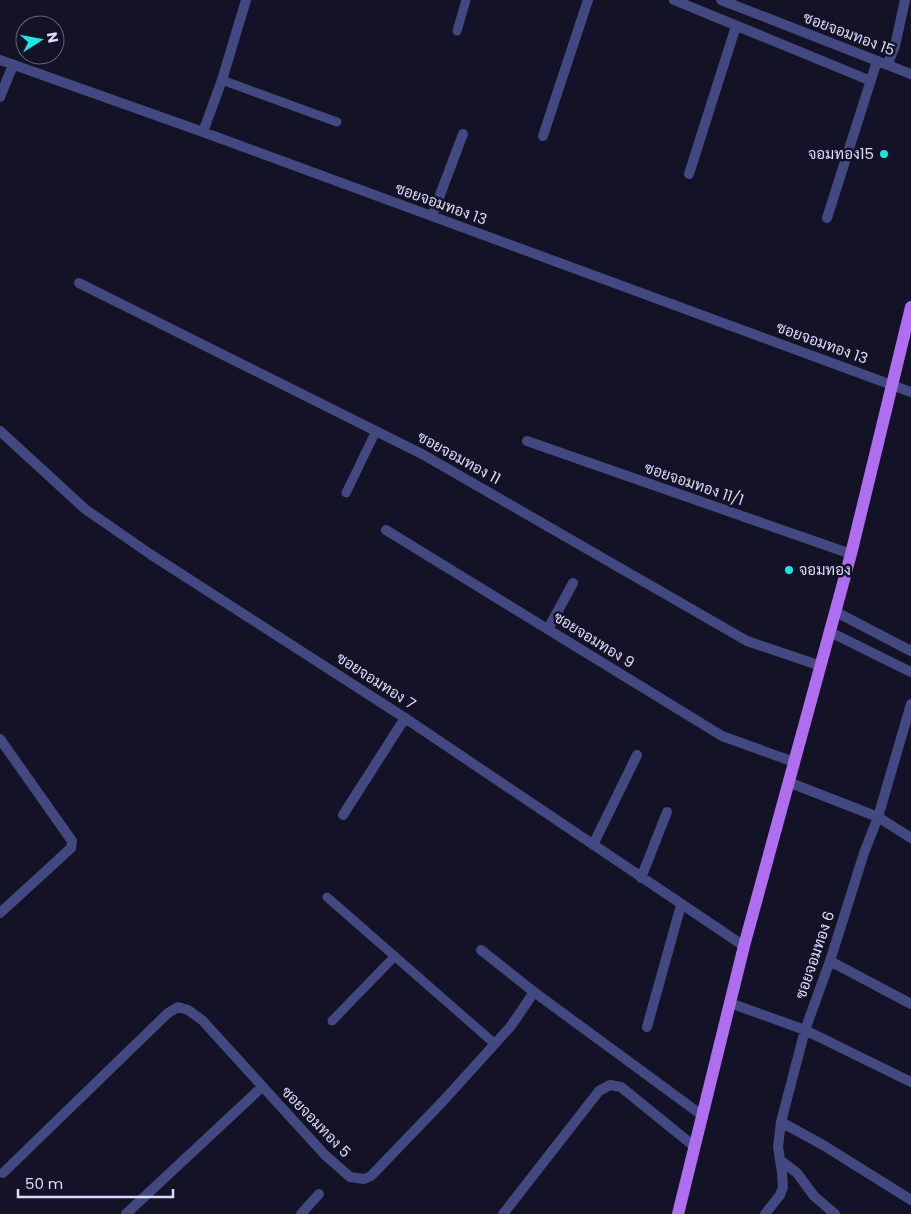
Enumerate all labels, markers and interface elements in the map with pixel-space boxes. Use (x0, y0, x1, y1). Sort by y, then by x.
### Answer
street label: ซอยจอมทอง 15 (800, 6, 898, 61)
north arrow (15, 15, 65, 65)
text: N (42, 30, 64, 45)
place label: จอมทอง15 (808, 143, 874, 164)
marker: จอมทอง15 (878, 148, 890, 160)
street label: ซอยจอมทอง 13 (392, 177, 490, 230)
street label: ซอยจอมทอง 13 (773, 316, 871, 369)
street label: ซอยจอมทอง 11 (414, 426, 505, 489)
street label: ซอยจอมทอง 11/1 (642, 457, 747, 510)
place label: จอมทอง (799, 559, 851, 580)
marker: จอมทอง (783, 564, 795, 576)
street label: ซอยจอมทอง 9 (550, 606, 639, 673)
street label: ซอยจอมทอง 7 (333, 647, 420, 714)
street label: ซอยจอมทอง 6 (790, 908, 839, 1002)
street label: ซอยจอมทอง 5 (277, 1081, 356, 1162)
scale bar (18, 1166, 172, 1198)
text: 50 m (25, 1173, 63, 1194)

